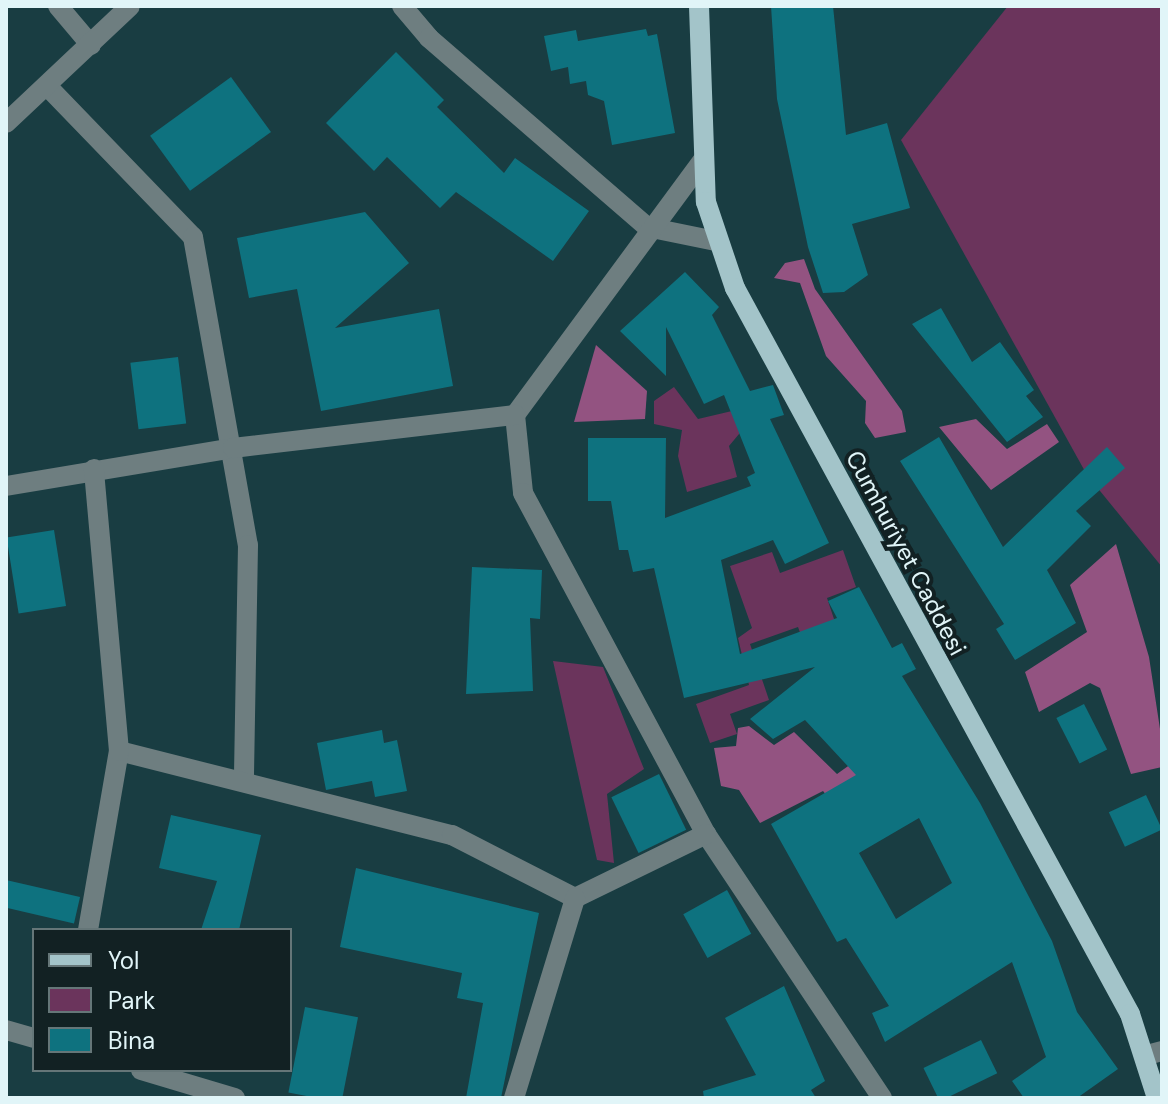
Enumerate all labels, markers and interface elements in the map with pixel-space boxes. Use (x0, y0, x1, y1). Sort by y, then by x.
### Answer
street label: Cumhuriyet Caddesi (840, 446, 972, 660)
legend (32, 928, 292, 1072)
text: Yol (108, 945, 139, 976)
text: Park (108, 985, 155, 1016)
text: Bina (108, 1025, 155, 1056)

